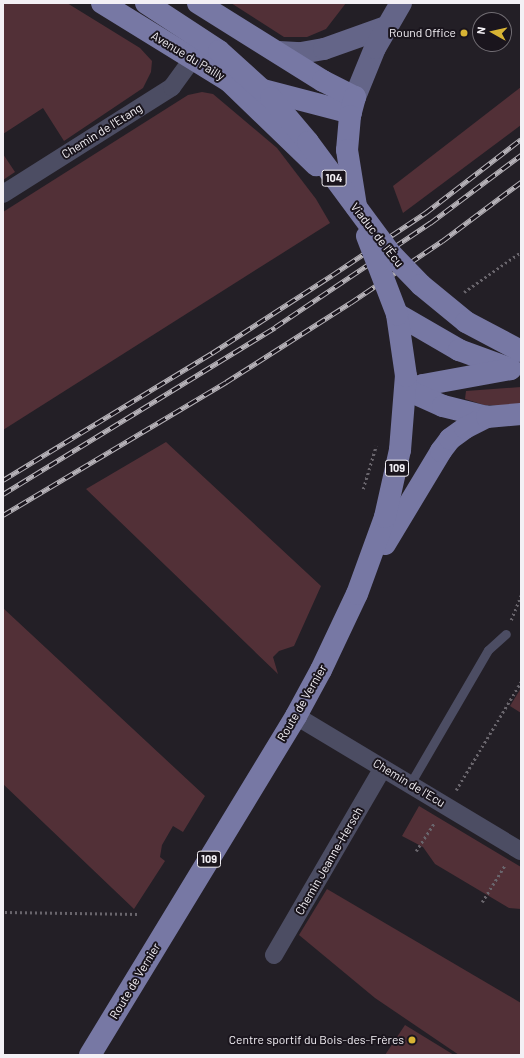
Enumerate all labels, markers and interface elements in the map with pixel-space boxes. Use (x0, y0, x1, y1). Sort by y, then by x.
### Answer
north arrow (472, 12, 512, 52)
place label: Round Office (389, 26, 456, 40)
text: N (474, 26, 488, 35)
street label: Avenue du Pailly (149, 28, 227, 84)
marker: Round Office (459, 28, 469, 38)
street label: Chemin de l'Etang (59, 100, 145, 162)
road number: 104 (321, 169, 347, 187)
street label: Viaduc de l'Écu (347, 200, 407, 270)
road number: 109 (384, 459, 410, 477)
street label: Route de Vernier (274, 662, 330, 744)
street label: Chemin de l'Ecu (370, 756, 448, 810)
street label: Chemin Jeanne-Hersch (292, 804, 366, 918)
road number: 109 (196, 850, 222, 868)
street label: Route de Vernier (107, 940, 163, 1022)
place label: Centre sportif du Bois-des-Frères (229, 1033, 404, 1047)
marker: Centre sportif du Bois-des-Frères (407, 1035, 417, 1045)

